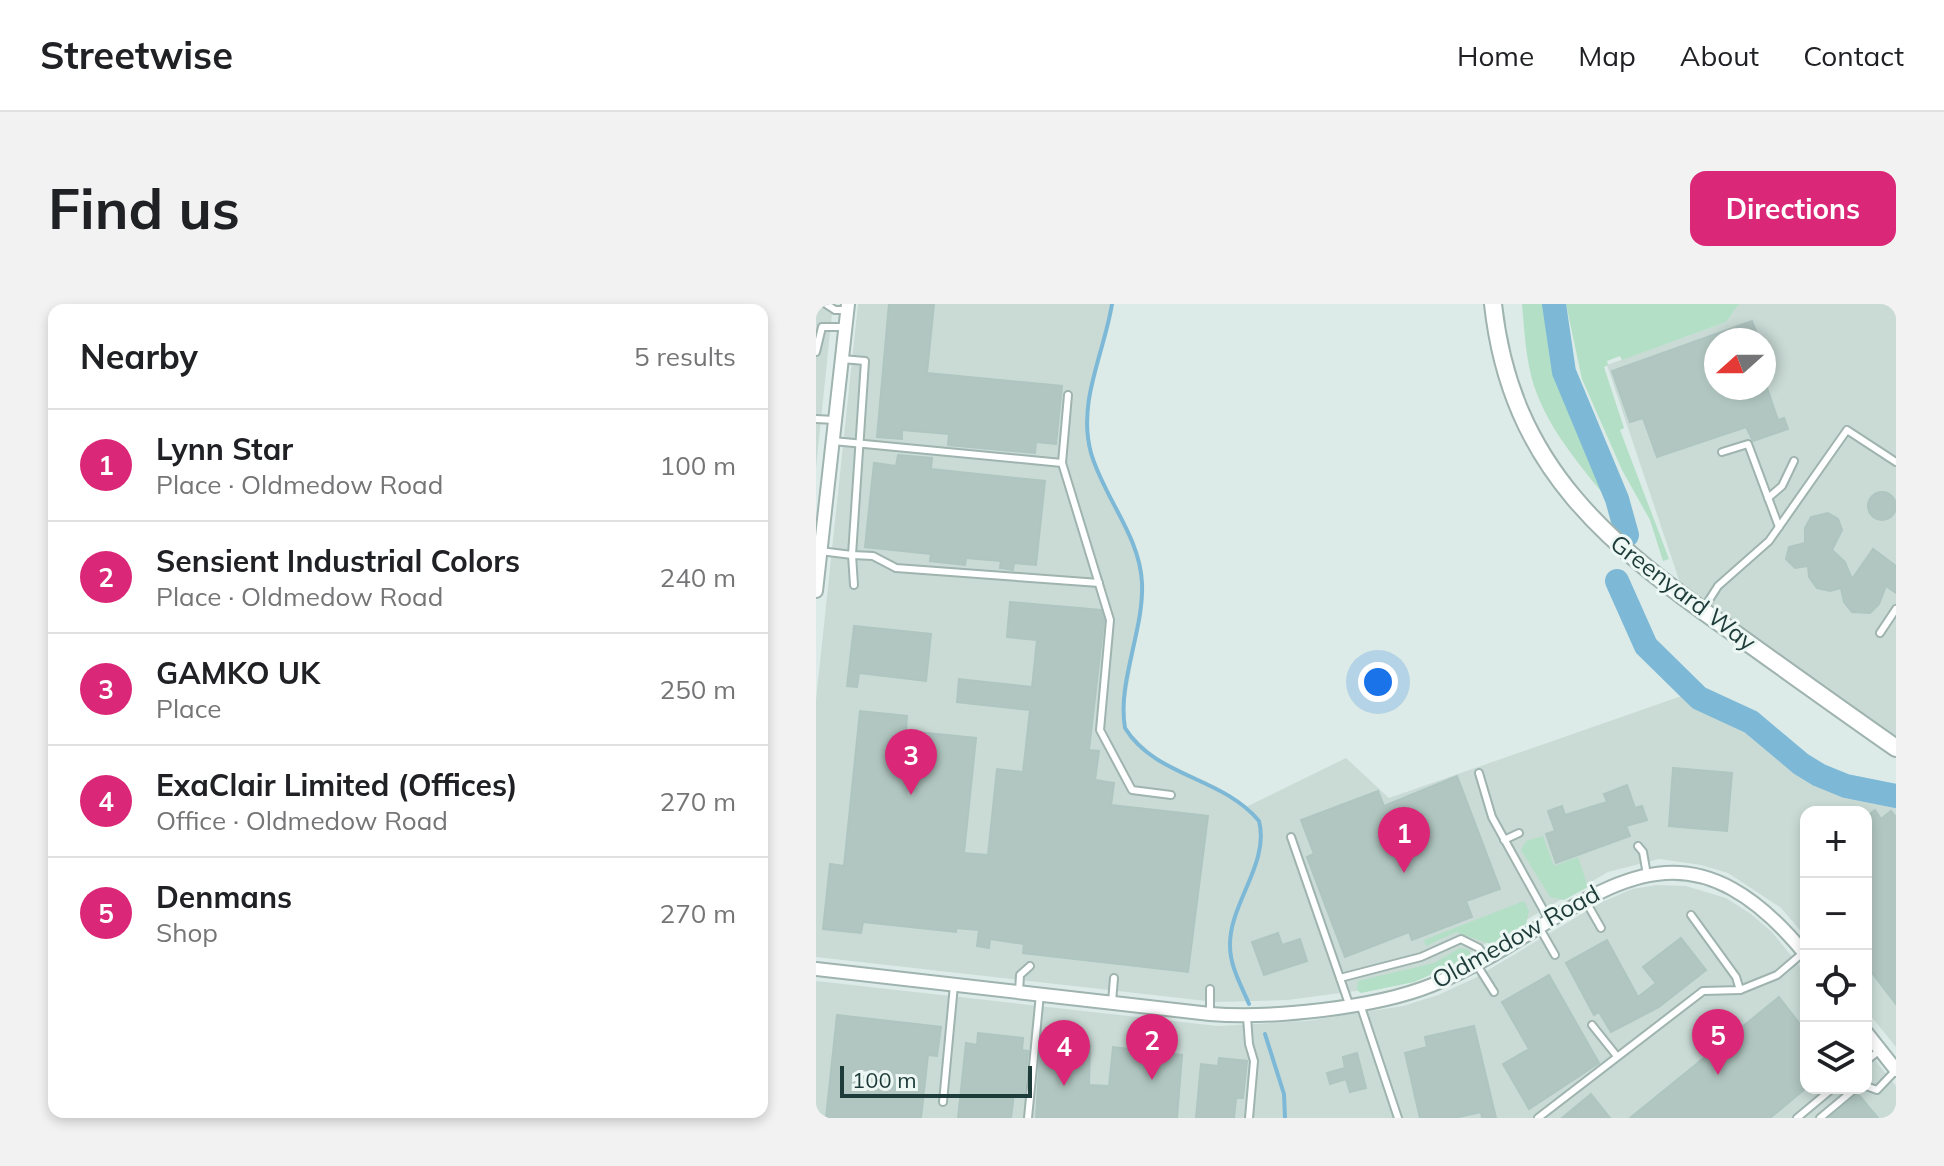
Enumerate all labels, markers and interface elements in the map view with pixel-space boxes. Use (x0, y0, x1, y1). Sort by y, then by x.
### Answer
text: Streetwise (40, 31, 233, 79)
text: Home (1457, 38, 1534, 73)
text: Map (1578, 38, 1636, 73)
text: About (1680, 38, 1759, 73)
text: Contact (1803, 38, 1904, 73)
button: Directions (1690, 171, 1896, 246)
text: Find us (48, 173, 240, 243)
north arrow (1704, 328, 1776, 400)
text: Nearby (80, 335, 198, 378)
text: 5 results (634, 340, 736, 373)
text: Lynn Star (156, 430, 293, 468)
text: 1 (98, 449, 114, 482)
text: 100 m (660, 449, 736, 482)
text: Place · Oldmedow Road (156, 468, 443, 501)
street label: Greenyard Way (1605, 528, 1763, 657)
text: Sensient Industrial Colors (156, 542, 520, 580)
text: 2 (98, 561, 114, 594)
text: 240 m (660, 561, 736, 594)
text: Place · Oldmedow Road (156, 580, 443, 613)
text: GAMKO UK (156, 654, 320, 692)
your location (1358, 662, 1398, 702)
text: 3 (98, 673, 114, 706)
text: 250 m (660, 673, 736, 706)
text: Place (156, 692, 221, 725)
pin: 3 (885, 729, 937, 795)
text: ExaClair Limited (Offices) (156, 766, 518, 804)
text: 4 (98, 785, 114, 818)
text: 270 m (660, 785, 736, 818)
text: Office · Oldmedow Road (156, 804, 448, 837)
map controls (1800, 806, 1872, 1094)
button: + (1800, 806, 1872, 878)
pin: 1 (1378, 807, 1430, 873)
text: Denmans (156, 878, 292, 916)
street label: Oldmedow Road (1427, 878, 1604, 994)
button: − (1800, 878, 1872, 950)
text: 5 (98, 897, 114, 930)
text: 270 m (660, 897, 736, 930)
text: Shop (156, 916, 218, 949)
button: locate (1800, 950, 1872, 1022)
pin: 5 (1692, 1009, 1744, 1075)
pin: 2 (1126, 1014, 1178, 1080)
pin: 4 (1038, 1020, 1090, 1086)
button: layers (1800, 1022, 1872, 1094)
scale bar (840, 1062, 1032, 1098)
text: 100 m (852, 1066, 917, 1094)

